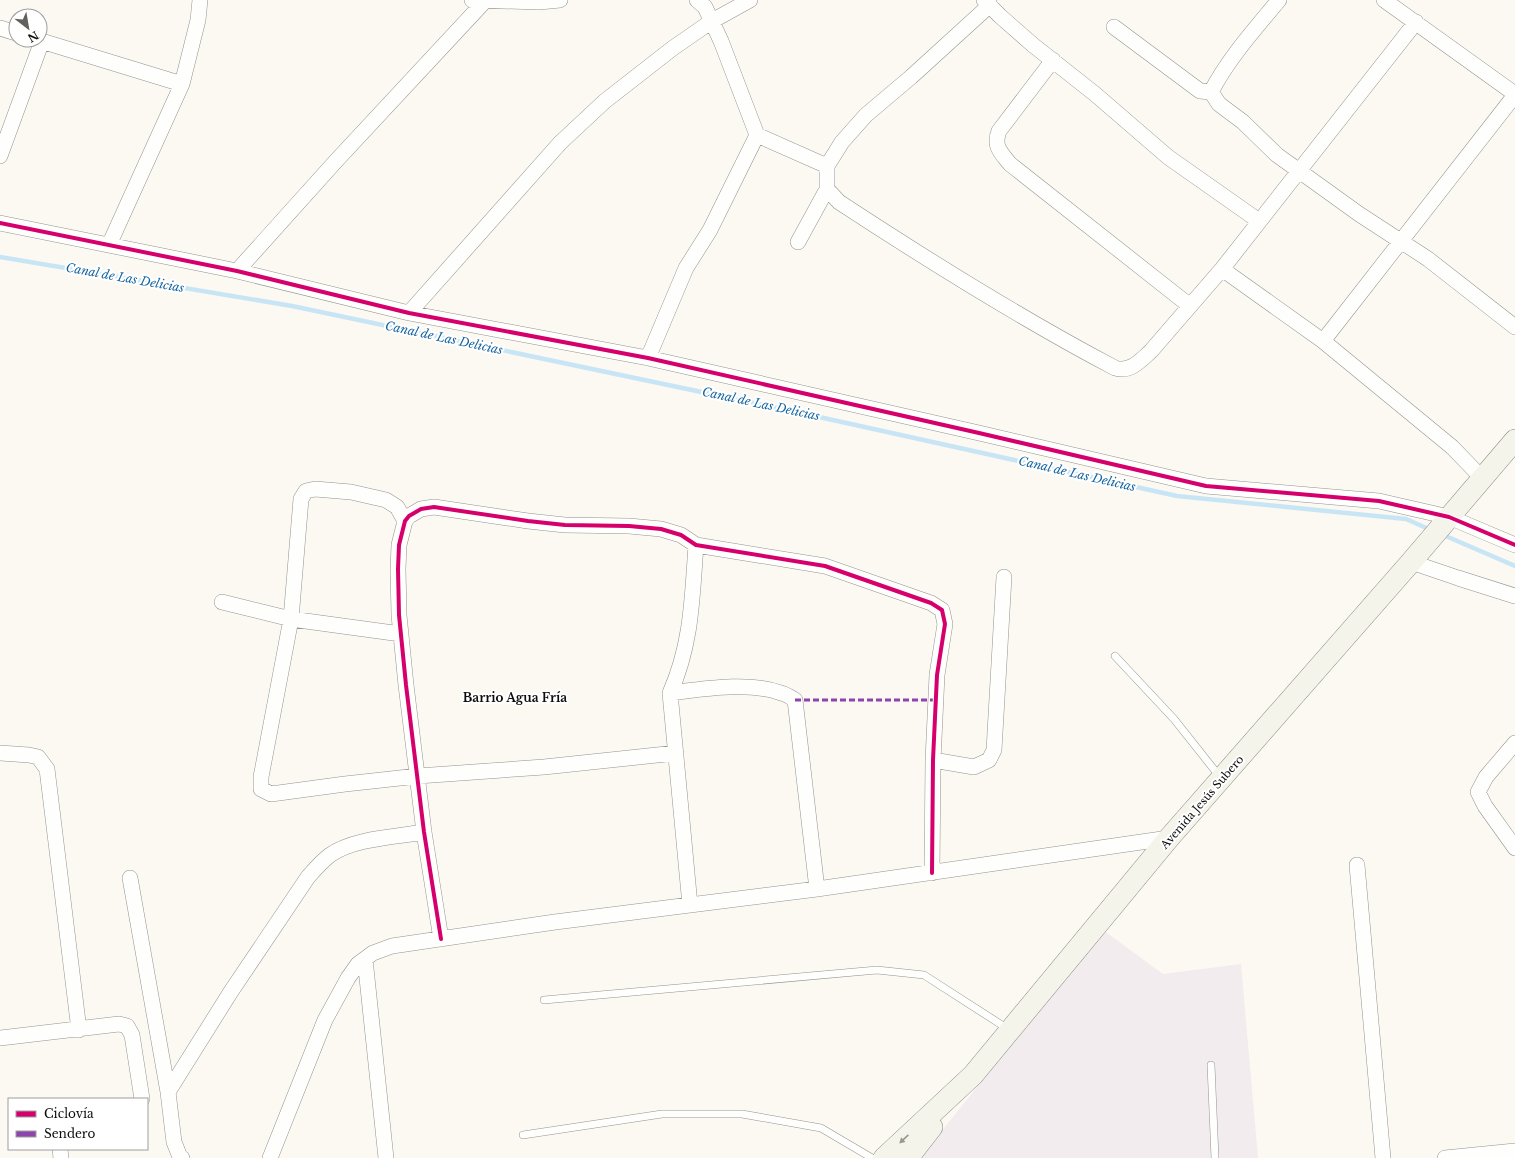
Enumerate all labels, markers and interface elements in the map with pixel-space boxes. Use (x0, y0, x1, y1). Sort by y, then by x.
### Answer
north arrow (8, 8, 48, 48)
text: N (25, 28, 41, 46)
water label: Canal de Las Delicias (65, 260, 186, 295)
water label: Canal de Las Delicias (384, 318, 505, 357)
water label: Canal de Las Delicias (701, 384, 822, 423)
water label: Canal de Las Delicias (1017, 453, 1138, 494)
district label: Barrio Agua Fría (463, 690, 567, 705)
street label: Avenida Jesús Subero (1157, 752, 1247, 853)
legend (8, 1098, 148, 1150)
text: Ciclovía (44, 1106, 94, 1121)
text: Sendero (44, 1126, 95, 1141)
one-way arrow (898, 1135, 909, 1144)

